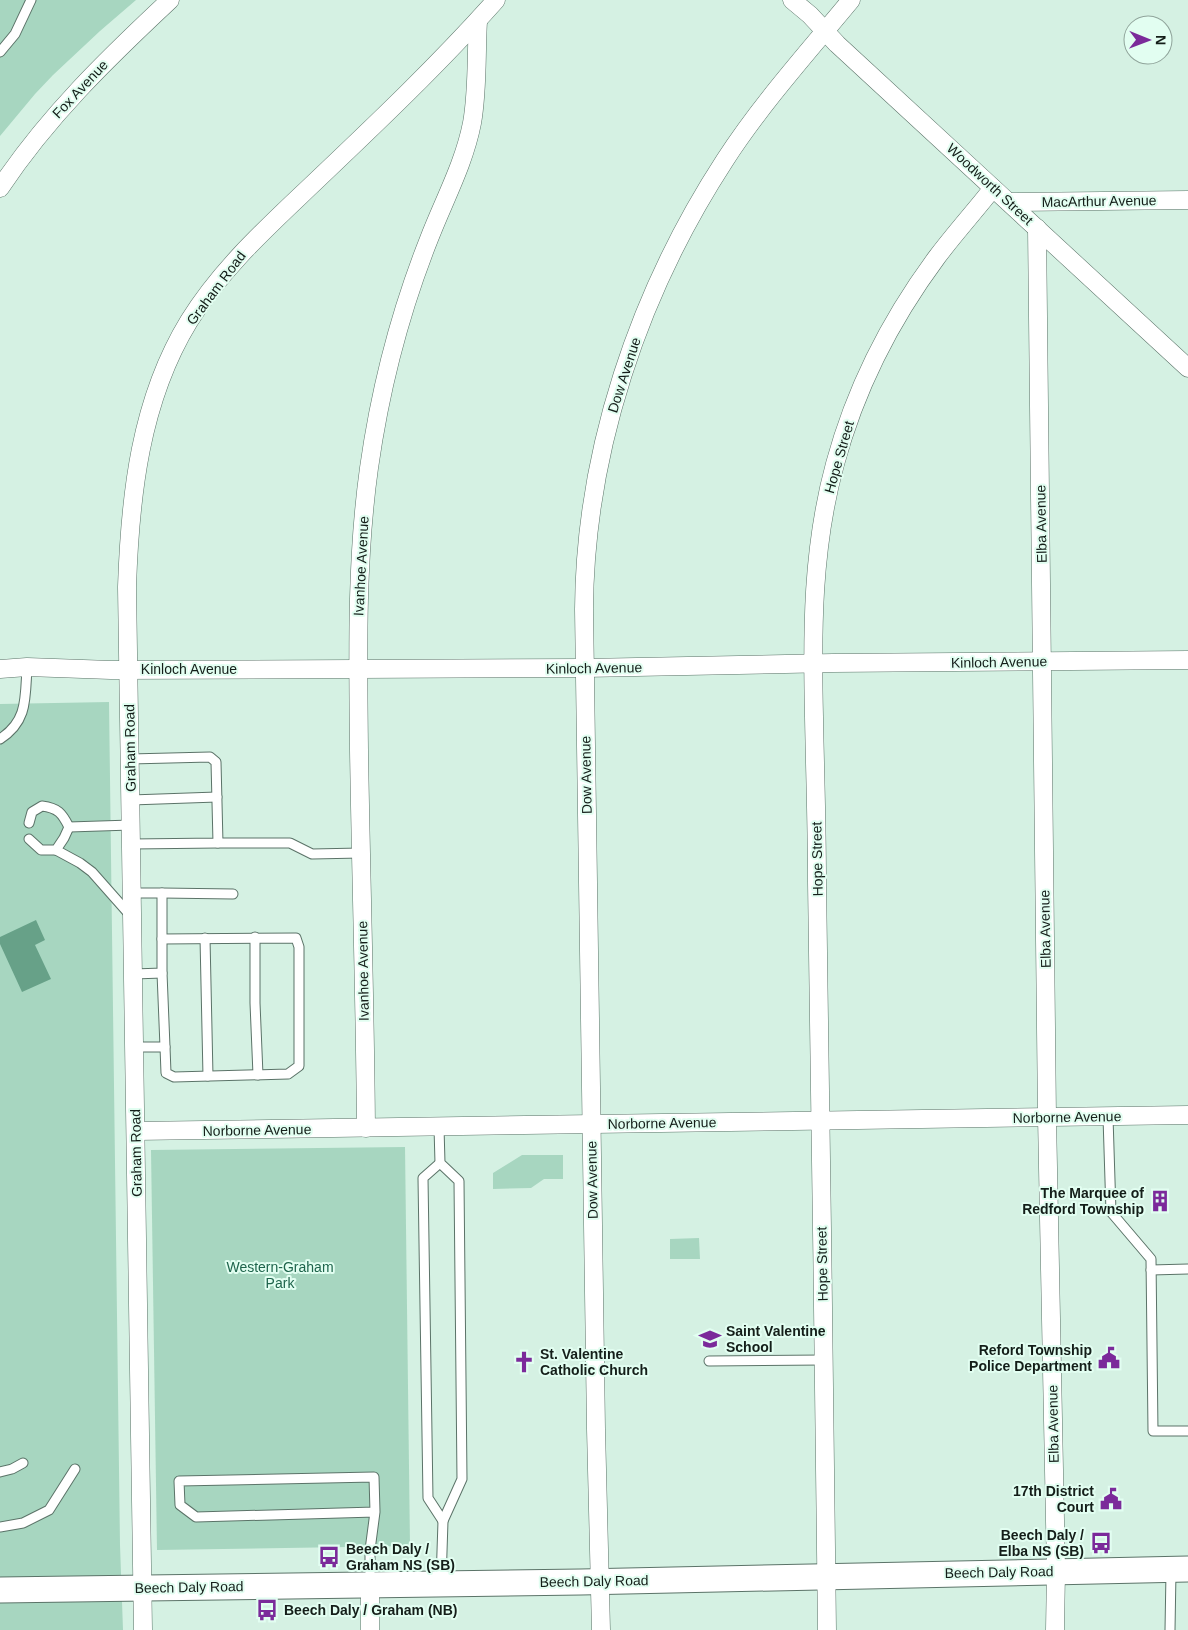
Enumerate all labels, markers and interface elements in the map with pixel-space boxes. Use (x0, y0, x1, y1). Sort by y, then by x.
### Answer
north arrow (1123, 15, 1173, 65)
text: N (1153, 35, 1169, 45)
street label: Fox Avenue (49, 56, 111, 121)
street label: Woodworth Street (944, 140, 1036, 228)
street label: MacArthur Avenue (1041, 192, 1157, 210)
street label: Graham Road (183, 248, 249, 328)
street label: Dow Avenue (604, 335, 644, 415)
street label: Hope Street (821, 419, 857, 495)
street label: Elba Avenue (1032, 484, 1050, 563)
street label: Ivanhoe Avenue (350, 515, 372, 616)
street label: Kinloch Avenue (951, 653, 1047, 671)
street label: Kinloch Avenue (546, 659, 642, 677)
street label: Kinloch Avenue (141, 661, 237, 677)
street label: Graham Road (121, 704, 139, 792)
street label: Dow Avenue (577, 735, 595, 814)
street label: Hope Street (808, 821, 826, 896)
street label: Elba Avenue (1036, 889, 1054, 968)
street label: Ivanhoe Avenue (354, 921, 372, 1021)
street label: Norborne Avenue (1013, 1108, 1122, 1126)
street label: Graham Road (127, 1109, 145, 1197)
street label: Norborne Avenue (608, 1114, 717, 1132)
street label: Norborne Avenue (203, 1121, 312, 1139)
street label: Dow Avenue (583, 1140, 601, 1219)
place label: The Marquee of Redford Township (1022, 1185, 1144, 1217)
building icon: The Marquee of Redford Township (1147, 1188, 1173, 1214)
street label: Hope Street (813, 1226, 831, 1301)
park label: Western-Graham Park (226, 1259, 334, 1291)
place label: Saint Valentine School (726, 1323, 826, 1355)
school or university icon: Saint Valentine School (697, 1326, 723, 1352)
place label: Reford Township Police Department (969, 1342, 1092, 1374)
public building icon: Reford Township Police Department (1096, 1345, 1122, 1371)
place label: St. Valentine Catholic Church (540, 1346, 648, 1378)
church icon: St. Valentine Catholic Church (511, 1349, 537, 1375)
street label: Elba Avenue (1044, 1384, 1062, 1463)
place label: 17th District Court (1013, 1483, 1094, 1515)
public building icon: 17th District Court (1098, 1486, 1124, 1512)
place label: Beech Daly / Elba NS (SB) (998, 1527, 1084, 1559)
bus stop icon: Beech Daly / Elba NS (SB) (1088, 1530, 1114, 1556)
place label: Beech Daly / Graham NS (SB) (346, 1541, 455, 1573)
bus stop icon: Beech Daly / Graham NS (SB) (316, 1544, 342, 1570)
street label: Beech Daly Road (944, 1563, 1054, 1581)
street label: Beech Daly Road (539, 1572, 649, 1590)
street label: Beech Daly Road (134, 1578, 244, 1596)
bus stop icon: Beech Daly / Graham (NB) (254, 1597, 280, 1623)
place label: Beech Daly / Graham (NB) (284, 1602, 458, 1618)

